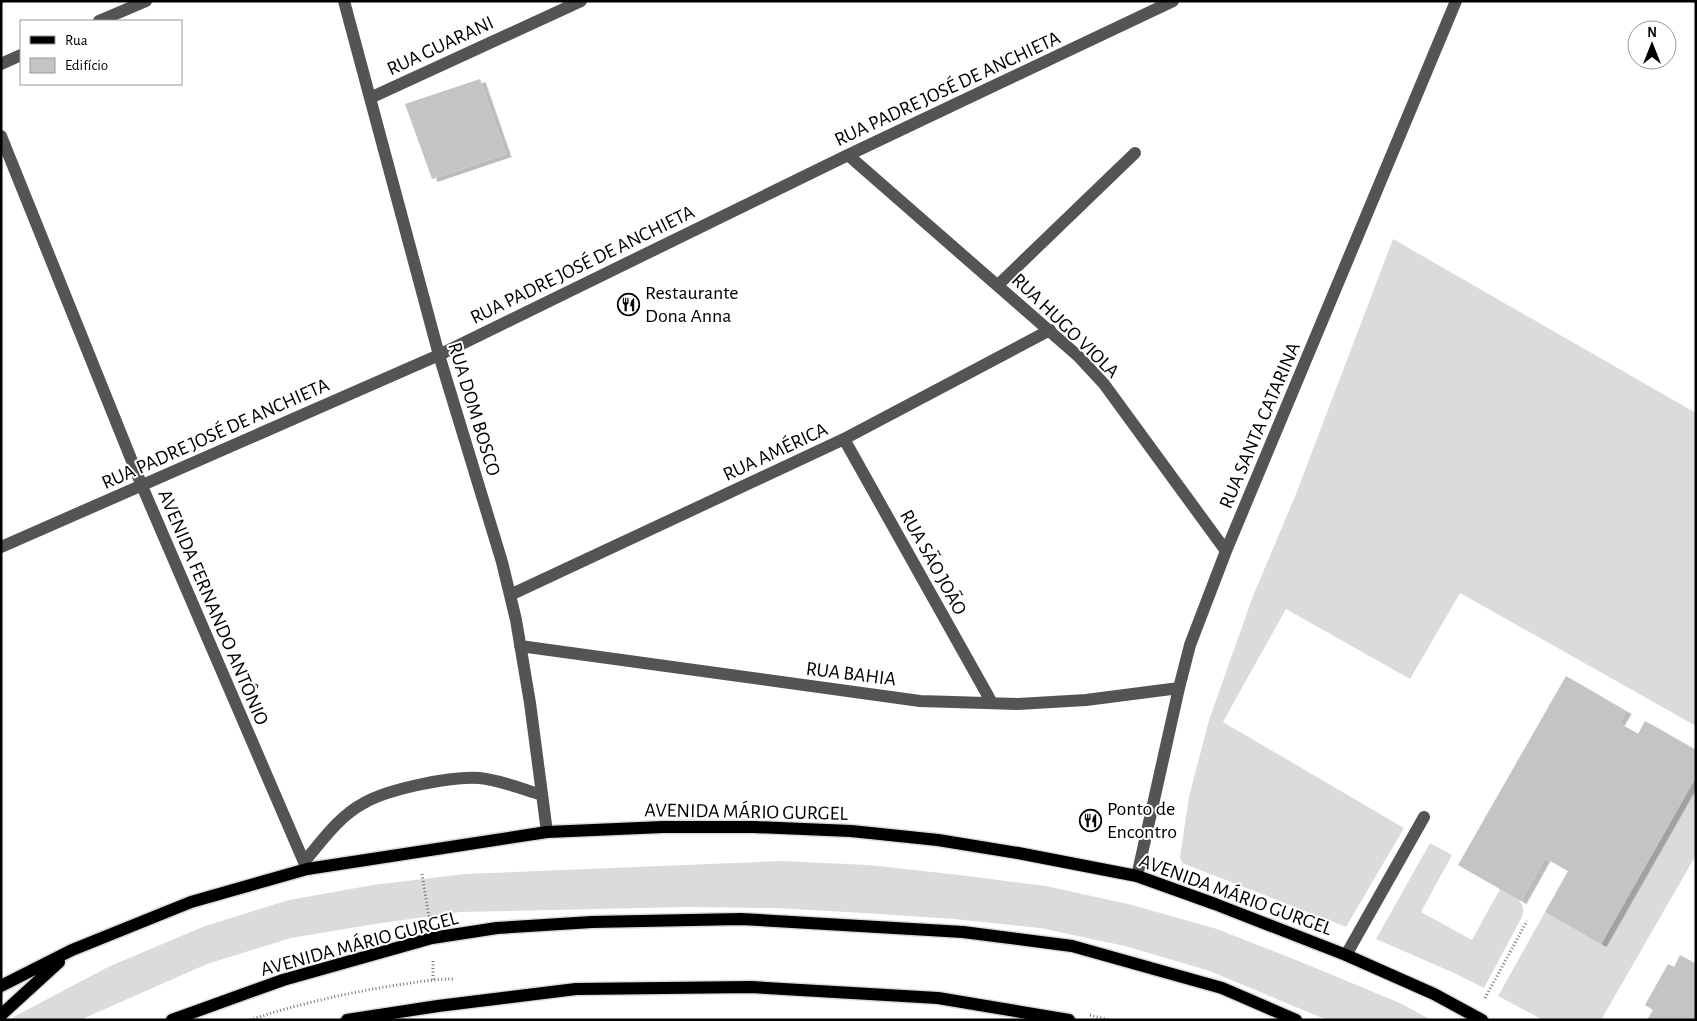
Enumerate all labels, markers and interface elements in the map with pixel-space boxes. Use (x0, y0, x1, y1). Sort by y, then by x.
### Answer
street label: RUA GUARANI (384, 13, 497, 79)
legend (20, 20, 182, 85)
north arrow (1627, 20, 1677, 70)
text: N (1647, 26, 1657, 40)
street label: RUA PADRE JOSÉ DE ANCHIETA (831, 27, 1064, 150)
text: Rua (65, 33, 88, 48)
text: Edifício (65, 58, 108, 73)
street label: RUA PADRE JOSÉ DE ANCHIETA (467, 201, 698, 328)
street label: RUA HUGO VIOLA (1008, 270, 1123, 382)
place label: Restaurante Dona Anna (645, 283, 739, 326)
restaurant icon: Restaurante Dona Anna (617, 292, 641, 316)
street label: RUA SANTA CATARINA (1216, 339, 1304, 511)
street label: RUA DOM BOSCO (444, 340, 504, 478)
street label: RUA PADRE JOSÉ DE ANCHIETA (98, 374, 333, 493)
street label: RUA AMÉRICA (720, 418, 831, 485)
street label: AVENIDA FERNANDO ANTÔNIO (154, 486, 273, 728)
street label: RUA SÃO JOÃO (896, 506, 971, 618)
street label: RUA BAHIA (805, 659, 898, 689)
street label: AVENIDA MÁRIO GURGEL (644, 799, 849, 824)
place label: Ponto de Encontro (1107, 799, 1177, 842)
restaurant icon: Ponto de Encontro (1079, 808, 1103, 832)
street label: AVENIDA MÁRIO GURGEL (1137, 850, 1336, 939)
street label: AVENIDA MÁRIO GURGEL (258, 907, 461, 980)

